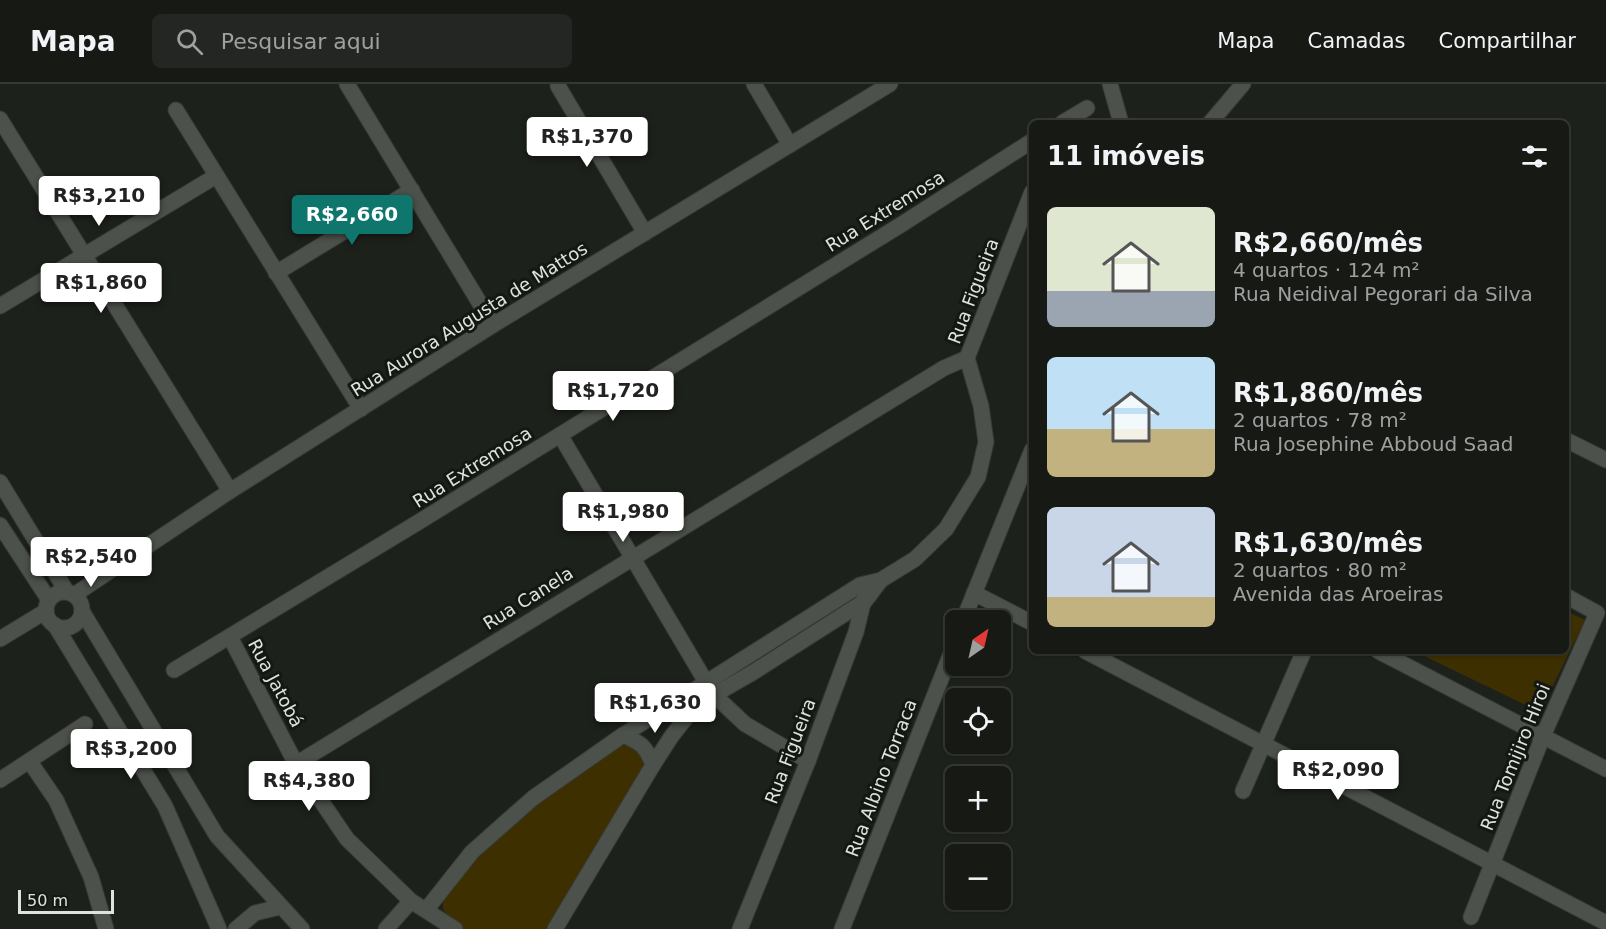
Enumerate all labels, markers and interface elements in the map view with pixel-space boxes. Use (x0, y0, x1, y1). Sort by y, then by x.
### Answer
search box (152, 14, 572, 68)
text: Mapa (30, 25, 116, 58)
icon: search (173, 25, 206, 58)
text: Pesquisar aqui (221, 29, 381, 54)
text: Mapa (1217, 29, 1274, 53)
text: Camadas (1307, 29, 1405, 53)
text: Compartilhar (1438, 29, 1576, 53)
pin: R$1,370 (532, 117, 642, 168)
text: R$1,370 (541, 124, 633, 148)
icon: filters (1518, 140, 1551, 173)
text: 11 imóveis (1047, 141, 1205, 171)
street label: Rua Extremosa (822, 166, 948, 256)
pin: R$3,210 (44, 176, 154, 227)
text: R$3,210 (53, 183, 145, 207)
pin: R$2,660 (297, 195, 407, 246)
text: R$2,660 (306, 202, 398, 226)
text: R$2,660/mês (1233, 228, 1423, 258)
icon: home (1095, 231, 1167, 303)
street label: Rua Figueira (943, 235, 1003, 347)
street label: Rua Aurora Augusta de Mattos (347, 237, 591, 401)
text: 4 quartos · 124 m² (1233, 258, 1420, 282)
pin: R$1,860 (46, 263, 156, 314)
text: R$1,860 (55, 270, 147, 294)
text: Rua Neidival Pegorari da Silva (1233, 282, 1533, 306)
pin: R$1,720 (558, 371, 668, 422)
text: R$1,720 (567, 378, 659, 402)
text: R$1,860/mês (1233, 378, 1423, 408)
icon: home (1095, 381, 1167, 453)
text: 2 quartos · 78 m² (1233, 408, 1407, 432)
street label: Rua Extremosa (409, 422, 535, 512)
text: Rua Josephine Abboud Saad (1233, 432, 1513, 456)
pin: R$1,980 (568, 492, 678, 543)
text: R$1,980 (577, 499, 669, 523)
text: R$1,630/mês (1233, 528, 1423, 558)
icon: home (1095, 531, 1167, 603)
pin: R$2,540 (36, 537, 146, 588)
text: R$2,540 (45, 544, 137, 568)
text: 2 quartos · 80 m² (1233, 558, 1407, 582)
street label: Rua Canela (479, 562, 577, 634)
text: Avenida das Aroeiras (1233, 582, 1443, 606)
north arrow (945, 610, 1011, 676)
map controls (945, 610, 1011, 910)
street label: Rua Jatobá (244, 635, 308, 731)
street label: Rua Tomijiro Hiroi (1476, 680, 1554, 834)
pin: R$1,630 (600, 683, 710, 734)
button: locate (945, 688, 1011, 754)
text: R$1,630 (609, 690, 701, 714)
street label: Rua Figueira (760, 695, 820, 807)
street label: Rua Albino Torraca (841, 696, 921, 860)
pin: R$3,200 (76, 729, 186, 780)
text: R$3,200 (85, 736, 177, 760)
pin: R$2,090 (1283, 750, 1393, 801)
text: R$2,090 (1292, 757, 1384, 781)
pin: R$4,380 (254, 761, 364, 812)
button: + (945, 766, 1011, 832)
text: R$4,380 (263, 768, 355, 792)
button: − (945, 844, 1011, 910)
scale bar (18, 887, 114, 914)
text: 50 m (27, 891, 68, 910)

